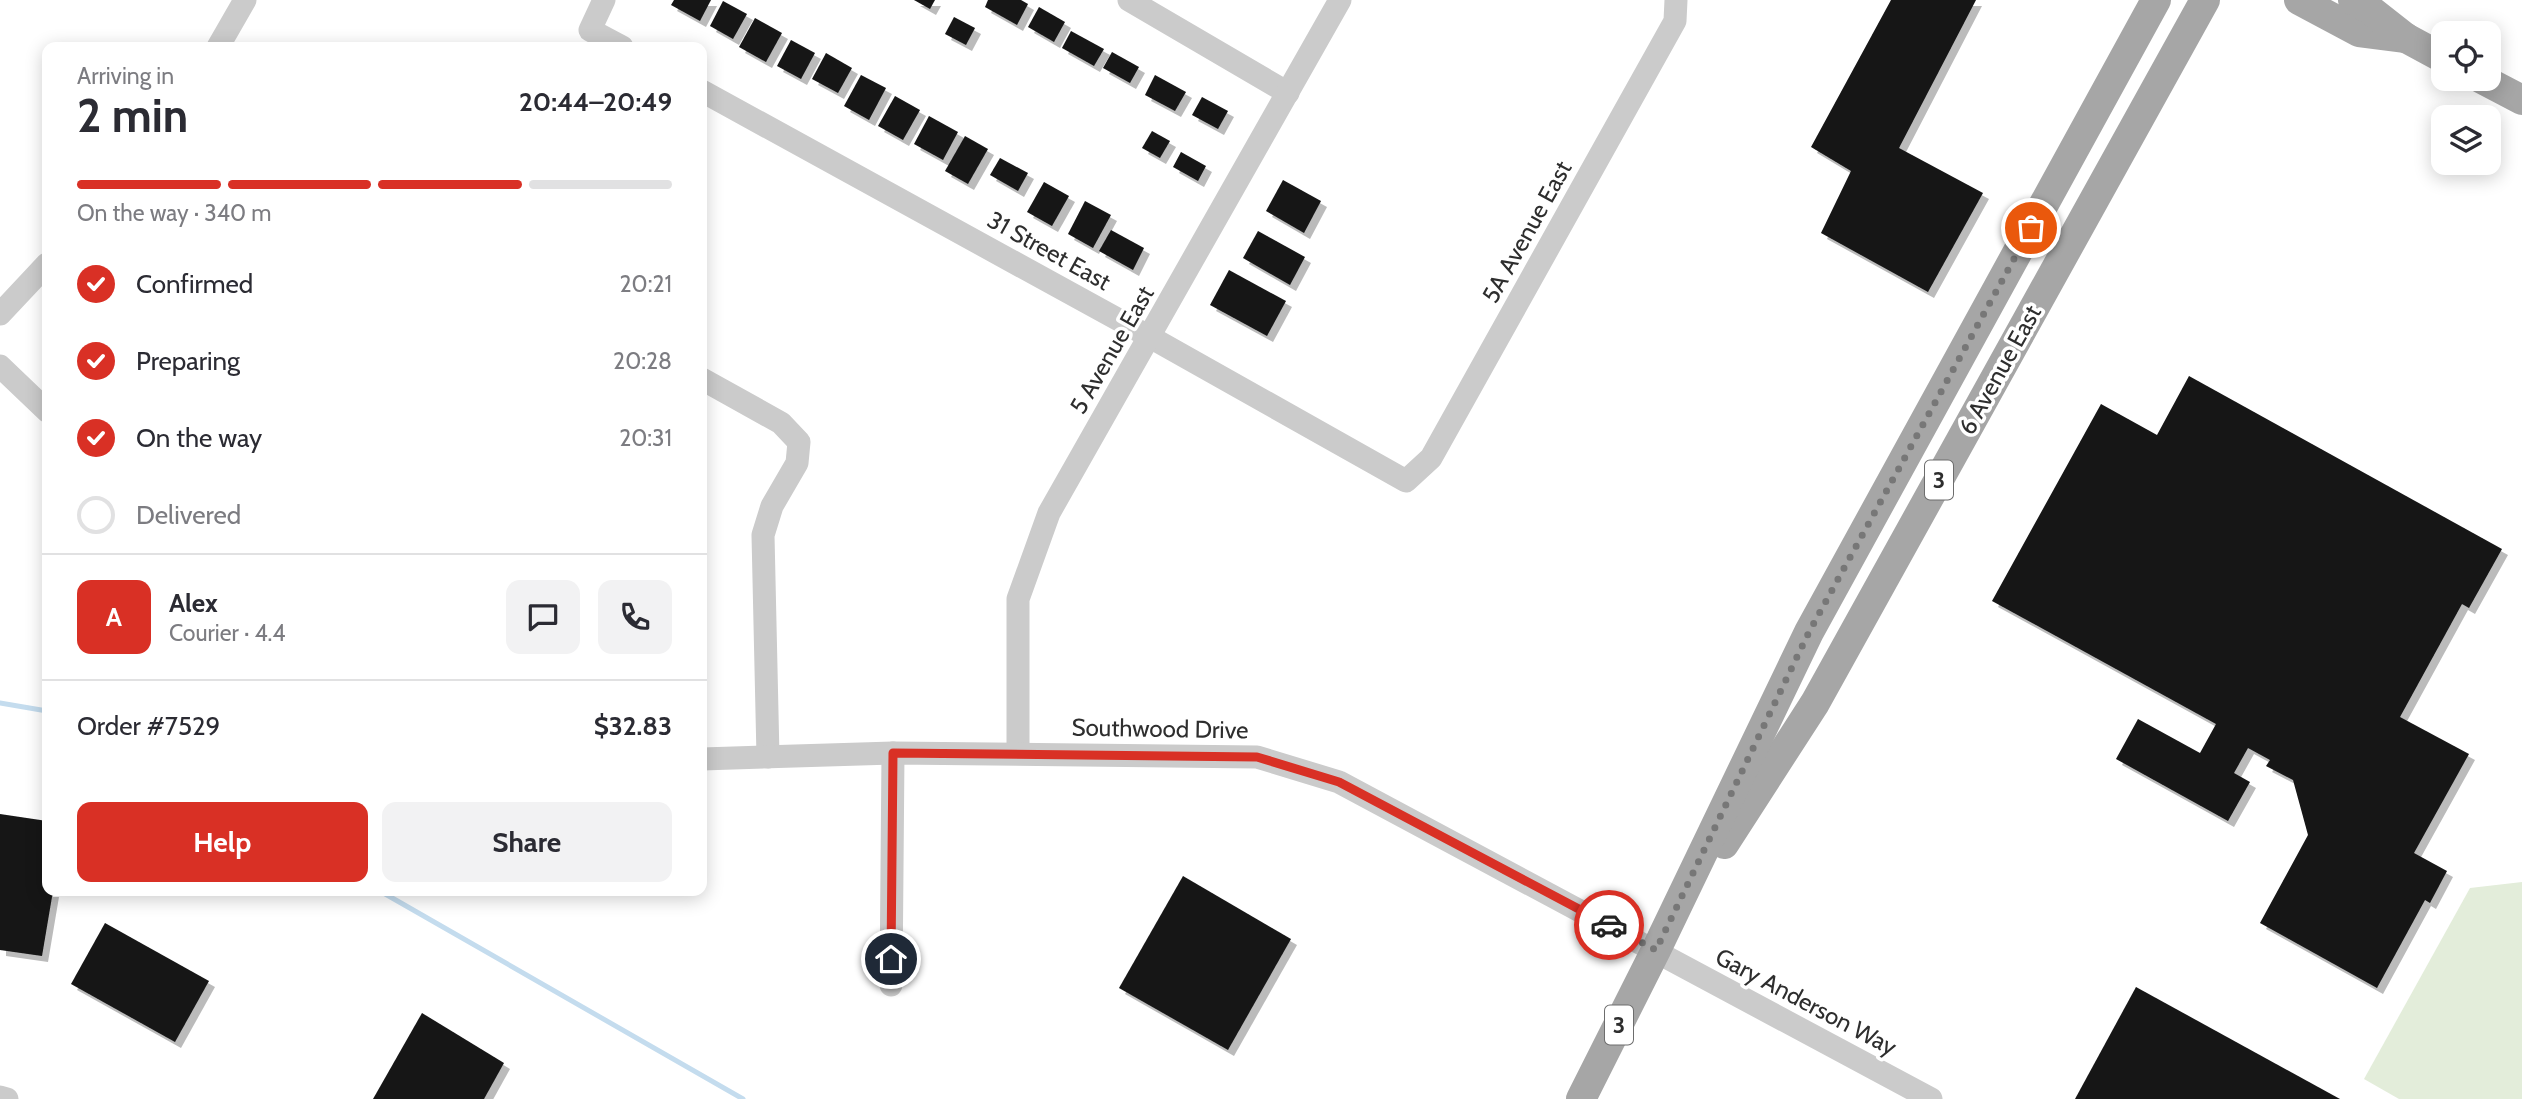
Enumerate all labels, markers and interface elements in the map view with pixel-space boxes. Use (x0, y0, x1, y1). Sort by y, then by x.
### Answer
map controls (2431, 21, 2501, 175)
button: locate (2431, 21, 2501, 91)
text: Arriving in (77, 62, 174, 90)
text: 20:44–20:49 (519, 86, 672, 118)
text: 2 min (77, 88, 188, 144)
button: layers (2431, 105, 2501, 175)
street label: 5A Avenue East (1476, 156, 1577, 308)
pin (2001, 198, 2061, 258)
text: On the way · 340 m (77, 199, 272, 227)
street label: 31 Street East (983, 205, 1116, 296)
icon: bag (2012, 209, 2050, 247)
icon: check (77, 265, 115, 303)
text: Confirmed (136, 268, 253, 300)
text: 20:21 (620, 270, 672, 298)
street label: 5 Avenue East (1063, 281, 1160, 419)
street label: 6 Avenue East (1952, 300, 2047, 439)
icon: check (77, 342, 115, 380)
text: Preparing (136, 345, 240, 377)
text: 20:28 (613, 347, 672, 375)
icon: check (77, 419, 115, 457)
text: On the way (136, 422, 262, 454)
text: 20:31 (619, 424, 672, 452)
road number: 3 (1925, 460, 1953, 500)
text: Delivered (136, 499, 241, 531)
button: chat (506, 580, 580, 654)
button: phone (598, 580, 672, 654)
text: Alex (169, 587, 218, 619)
text: A (106, 601, 122, 633)
text: Courier · 4.4 (169, 619, 286, 647)
text: Order #7529 (77, 710, 220, 742)
text: $32.83 (594, 710, 672, 742)
street label: Southwood Drive (1071, 712, 1249, 745)
button: Help (77, 802, 368, 882)
button: Share (382, 802, 672, 882)
courier (1574, 890, 1644, 960)
icon: car (1590, 906, 1628, 944)
pin (861, 929, 921, 989)
icon: home (872, 940, 910, 978)
street label: Gary Anderson Way (1711, 942, 1902, 1062)
road number: 3 (1605, 1006, 1633, 1044)

